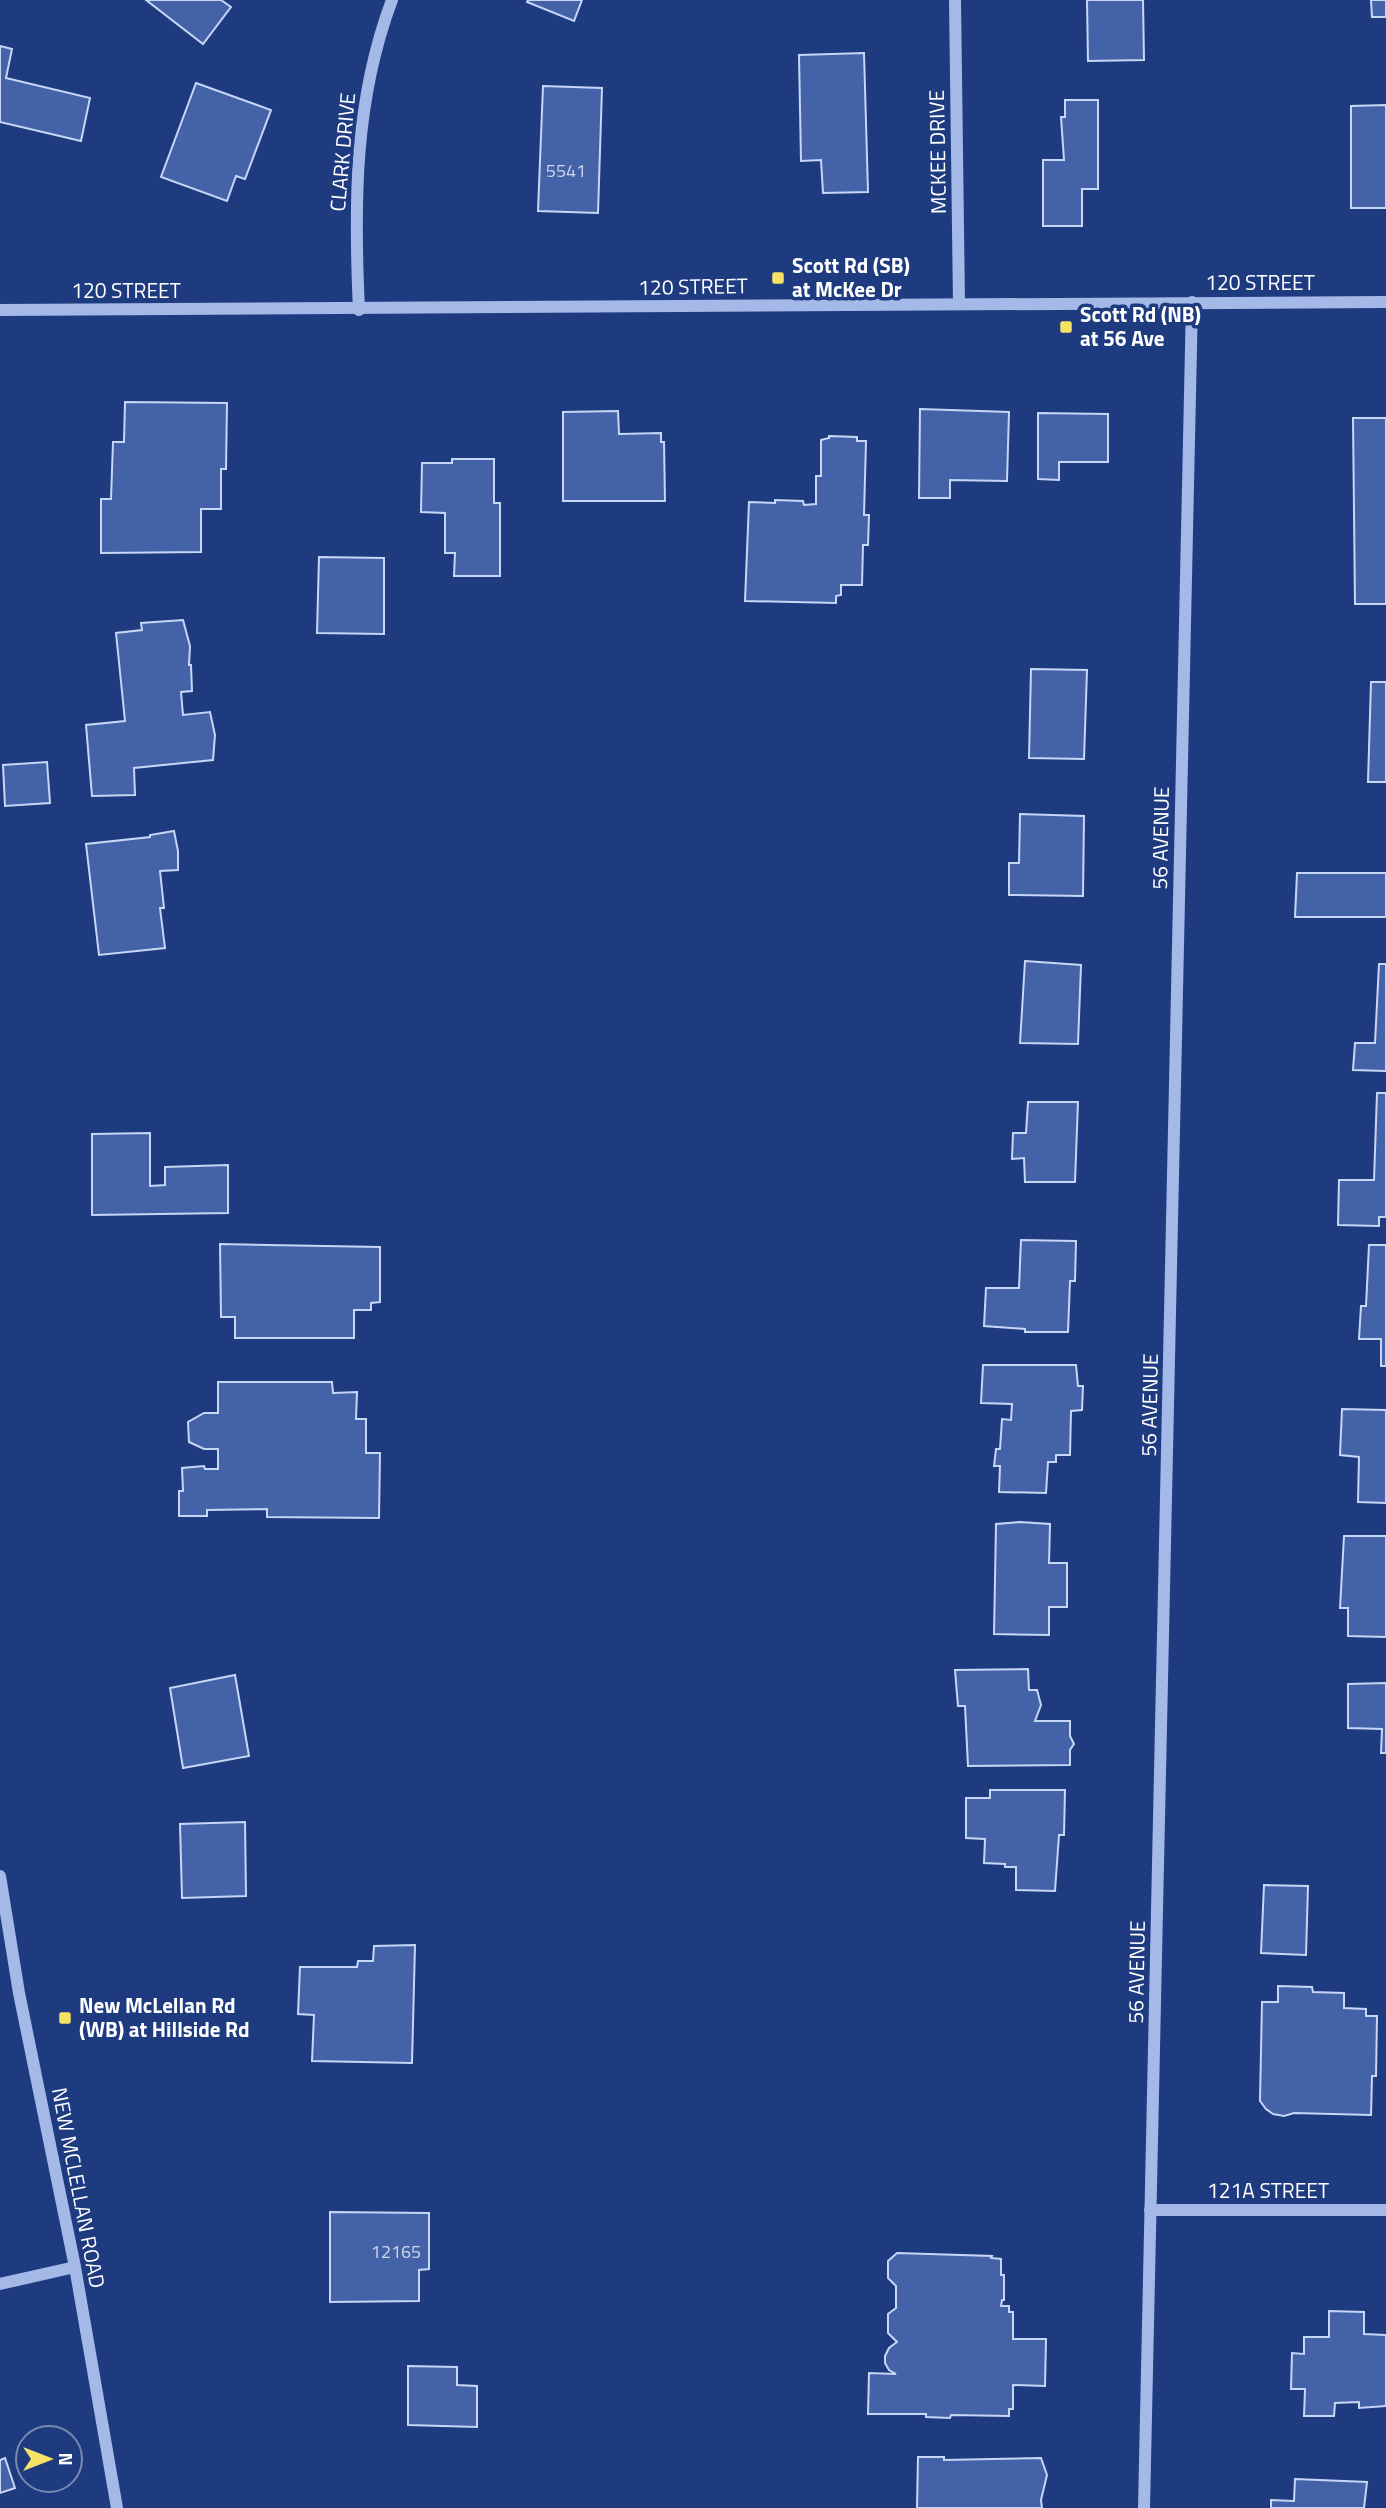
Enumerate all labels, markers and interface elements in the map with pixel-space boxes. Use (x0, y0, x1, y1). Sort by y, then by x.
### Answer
street label: MCKEE DRIVE (920, 90, 954, 214)
street label: CLARK DRIVE (321, 91, 363, 213)
house number: 5541 (546, 157, 586, 184)
place label: Scott Rd (SB) at McKee Dr (792, 249, 910, 305)
street label: 120 STREET (1205, 266, 1315, 298)
street label: 120 STREET (638, 269, 748, 303)
marker: Scott Rd (SB) at McKee Dr (770, 270, 786, 286)
street label: 120 STREET (71, 274, 181, 306)
place label: Scott Rd (NB) at 56 Ave (1080, 298, 1201, 354)
marker: Scott Rd (NB) at 56 Ave (1058, 319, 1074, 335)
street label: 56 AVENUE (1143, 786, 1177, 890)
street label: 56 AVENUE (1132, 1353, 1166, 1457)
street label: 56 AVENUE (1119, 1920, 1153, 2024)
place label: New McLellan Rd (WB) at Hillside Rd (79, 1989, 249, 2045)
marker: New McLellan Rd (WB) at Hillside Rd (57, 2010, 73, 2026)
street label: NEW MCLELLAN ROAD (44, 2085, 114, 2291)
street label: 121A STREET (1207, 2174, 1329, 2206)
house number: 12165 (371, 2238, 421, 2265)
north arrow (14, 2424, 84, 2494)
text: N (52, 2452, 81, 2466)

